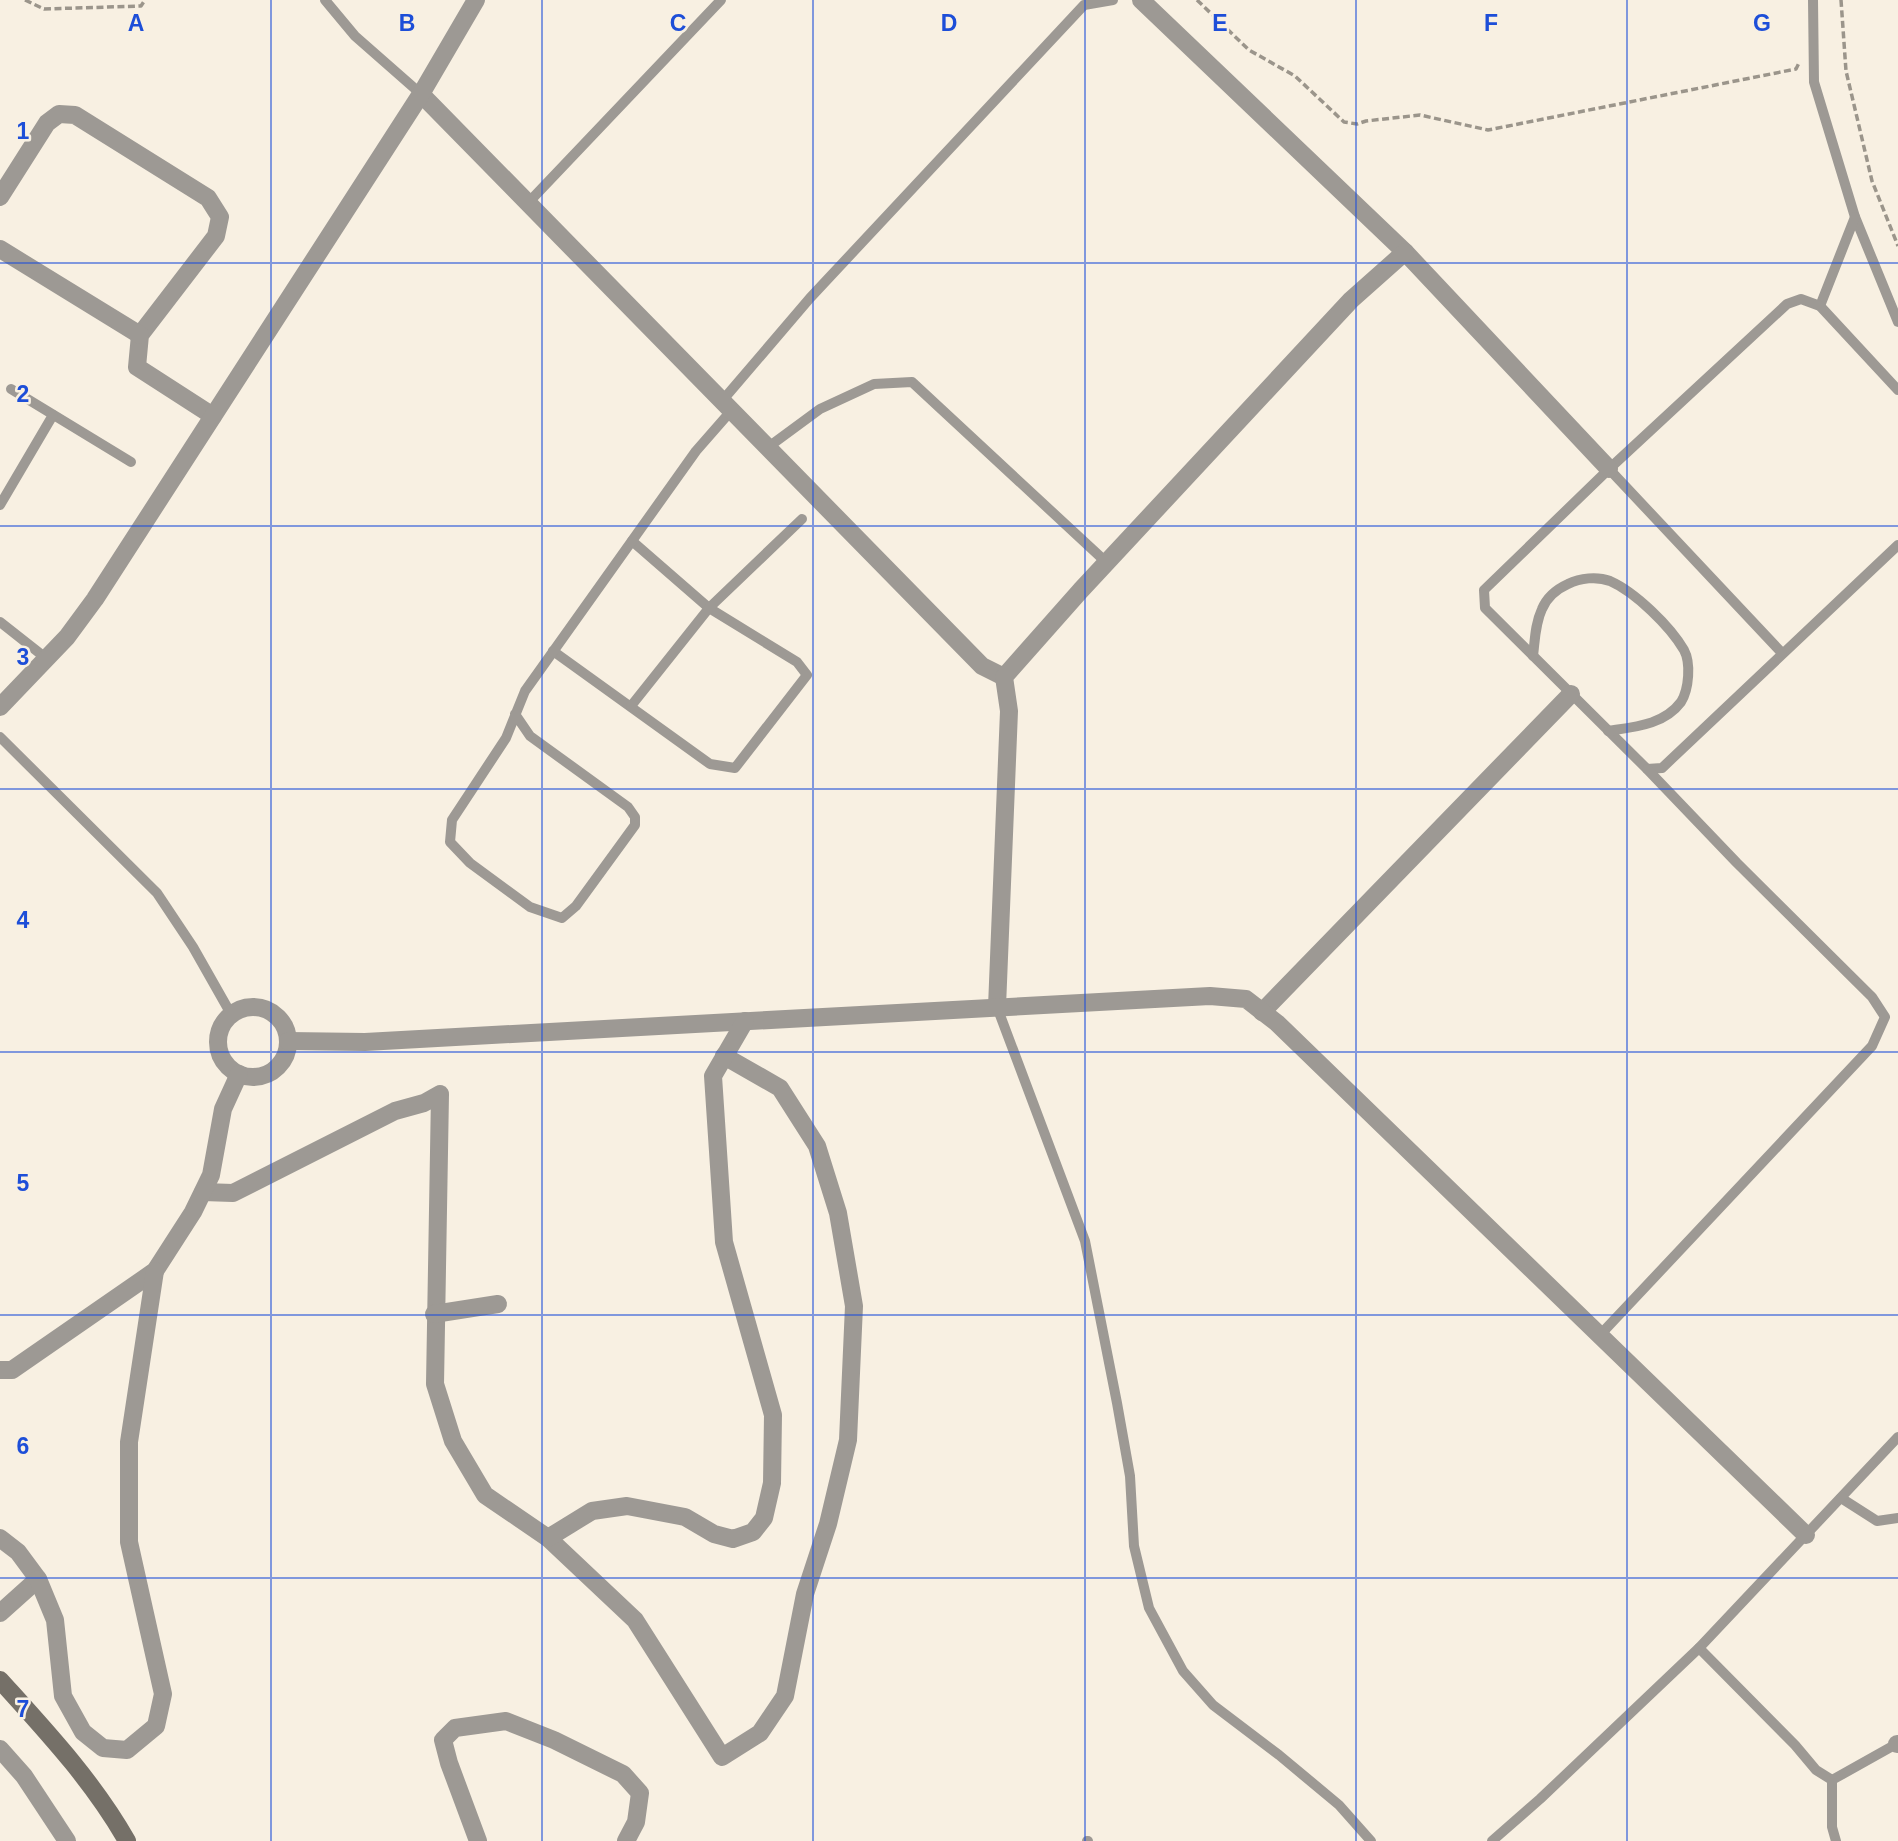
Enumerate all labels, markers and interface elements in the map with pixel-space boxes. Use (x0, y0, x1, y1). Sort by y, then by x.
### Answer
text: A (128, 10, 144, 36)
text: B (399, 10, 415, 36)
text: C (670, 10, 686, 36)
text: D (941, 10, 957, 36)
text: E (1212, 10, 1228, 36)
text: F (1484, 10, 1498, 36)
text: G (1753, 10, 1771, 36)
text: 1 (17, 118, 30, 144)
text: 2 (17, 381, 29, 407)
text: 3 (17, 644, 29, 670)
text: 4 (17, 907, 30, 933)
text: 5 (17, 1170, 30, 1196)
text: 6 (17, 1433, 29, 1459)
text: 7 (17, 1696, 29, 1722)

